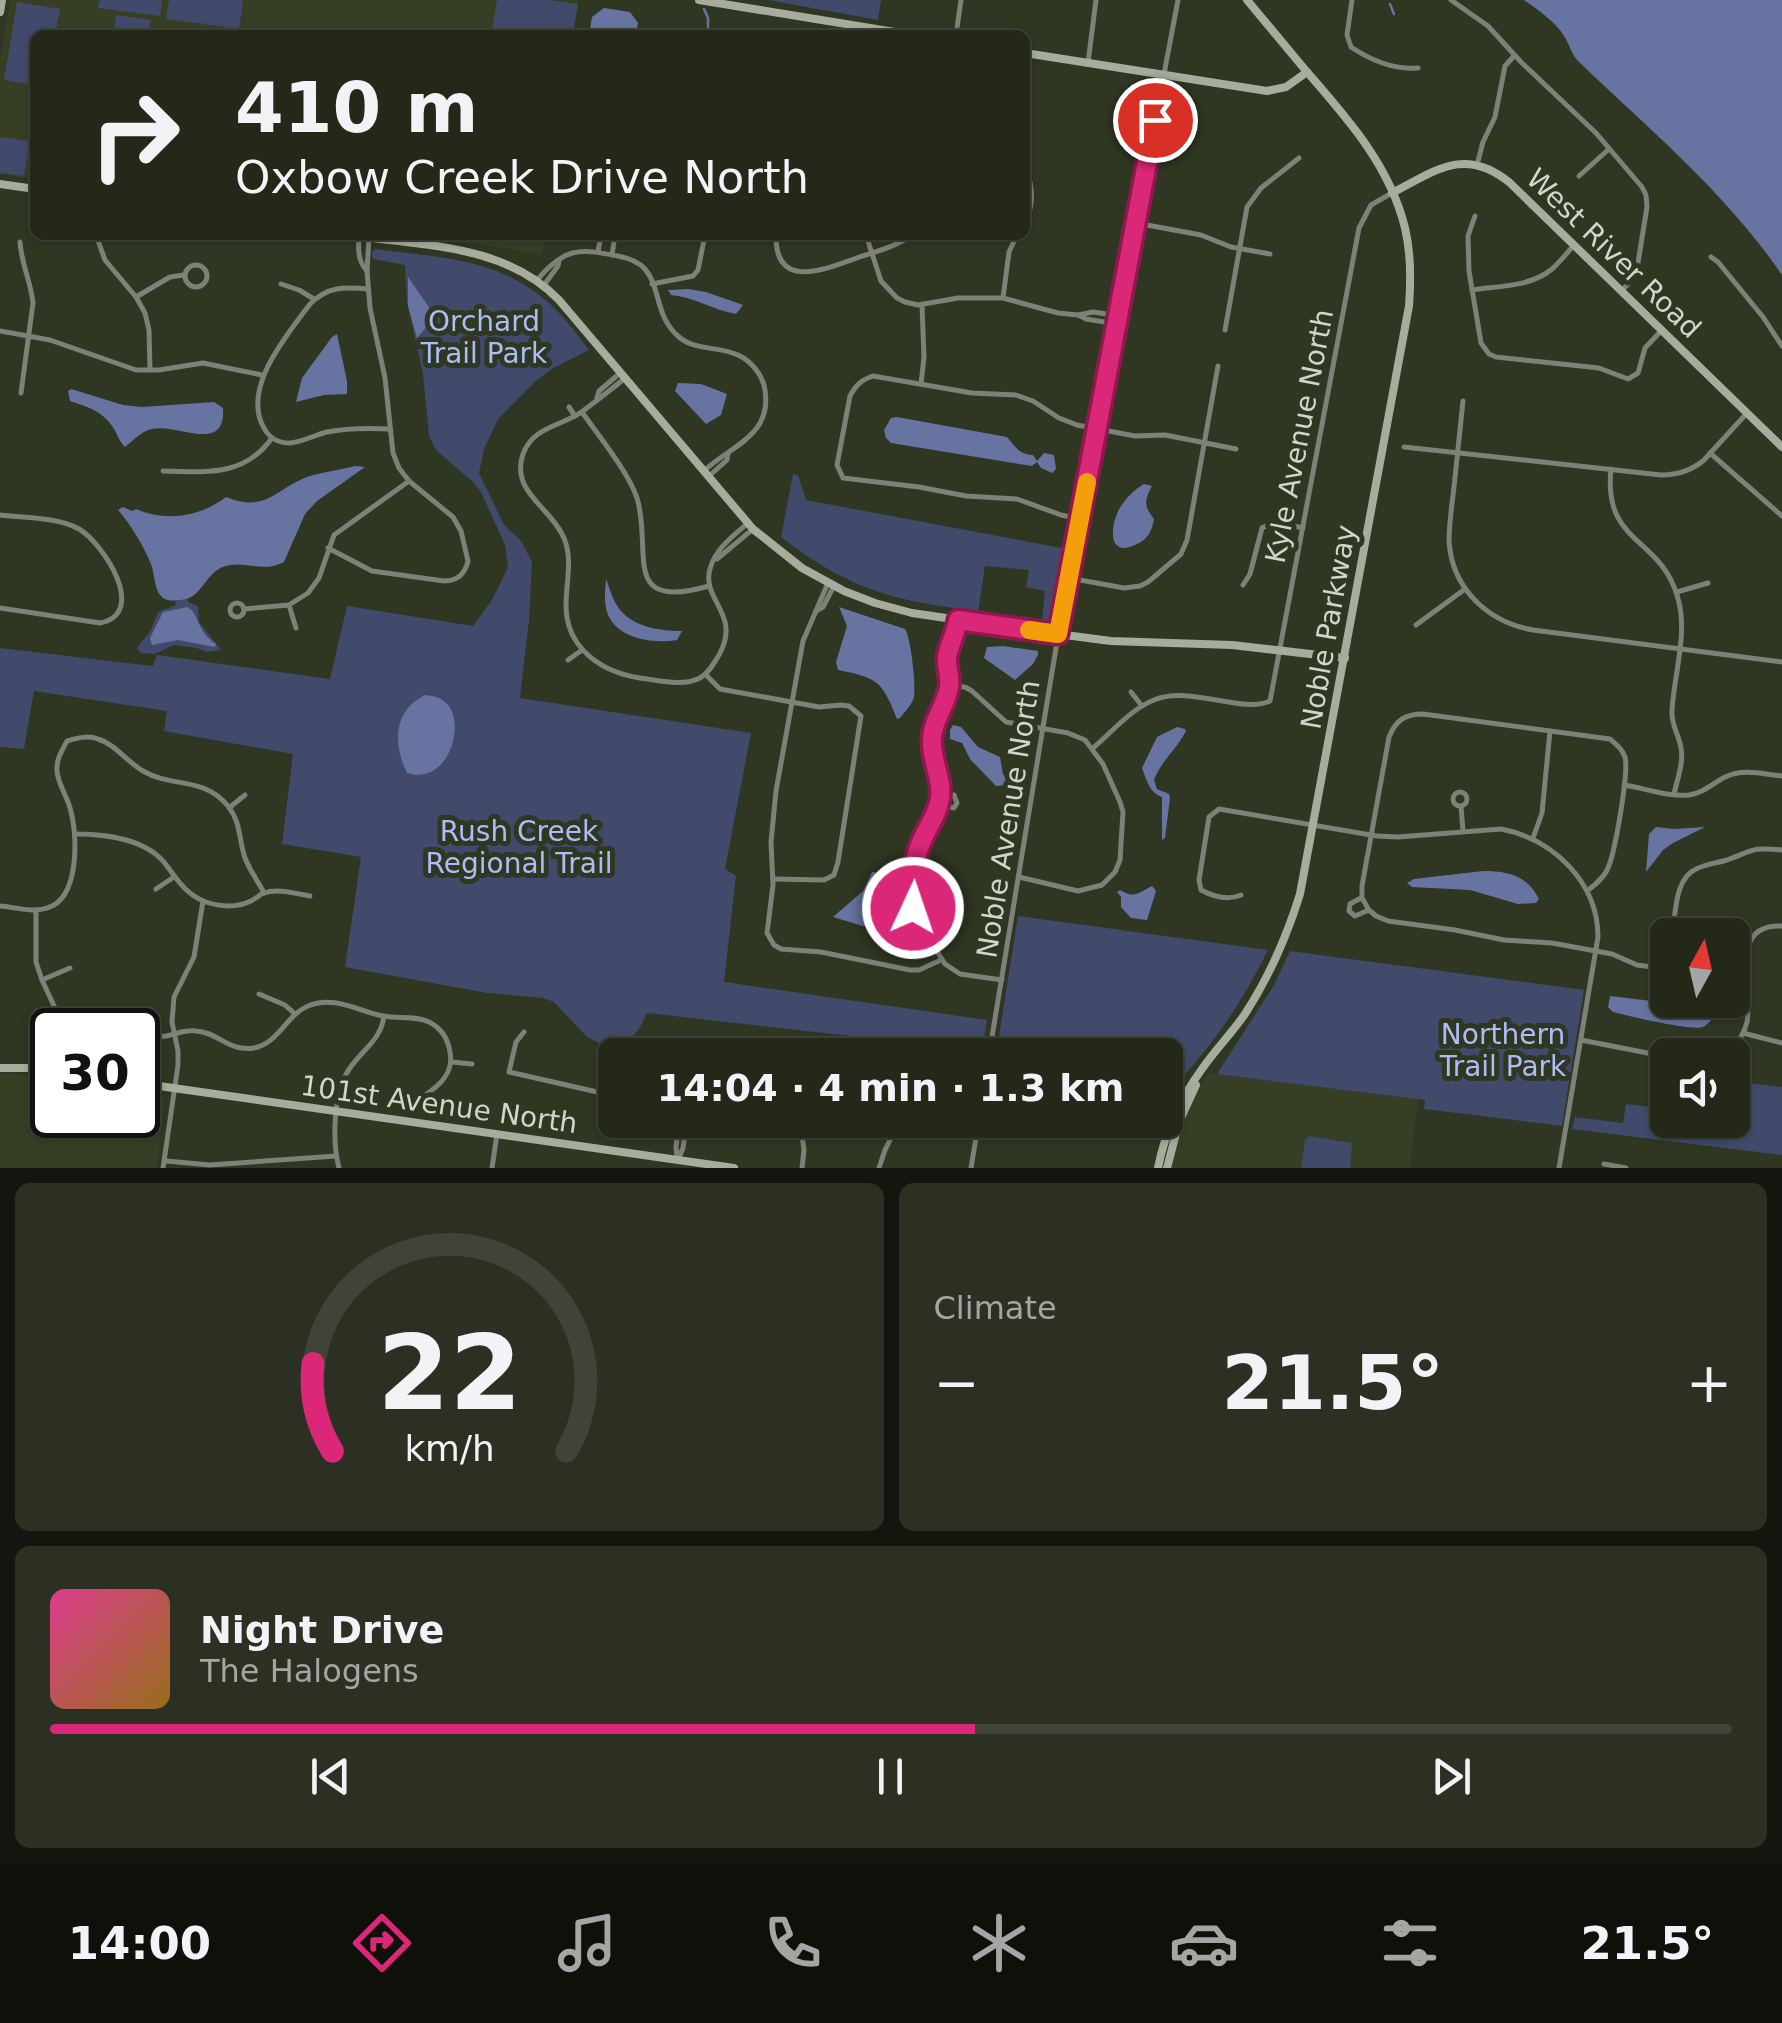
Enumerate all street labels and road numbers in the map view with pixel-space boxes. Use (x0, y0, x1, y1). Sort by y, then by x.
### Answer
street label: West River Road (1520, 162, 1708, 345)
street label: Kyle Avenue North (1259, 306, 1340, 566)
street label: Noble Parkway (1294, 522, 1363, 732)
street label: Noble Avenue North (970, 678, 1047, 960)
street label: 101st Avenue North (298, 1069, 579, 1140)

